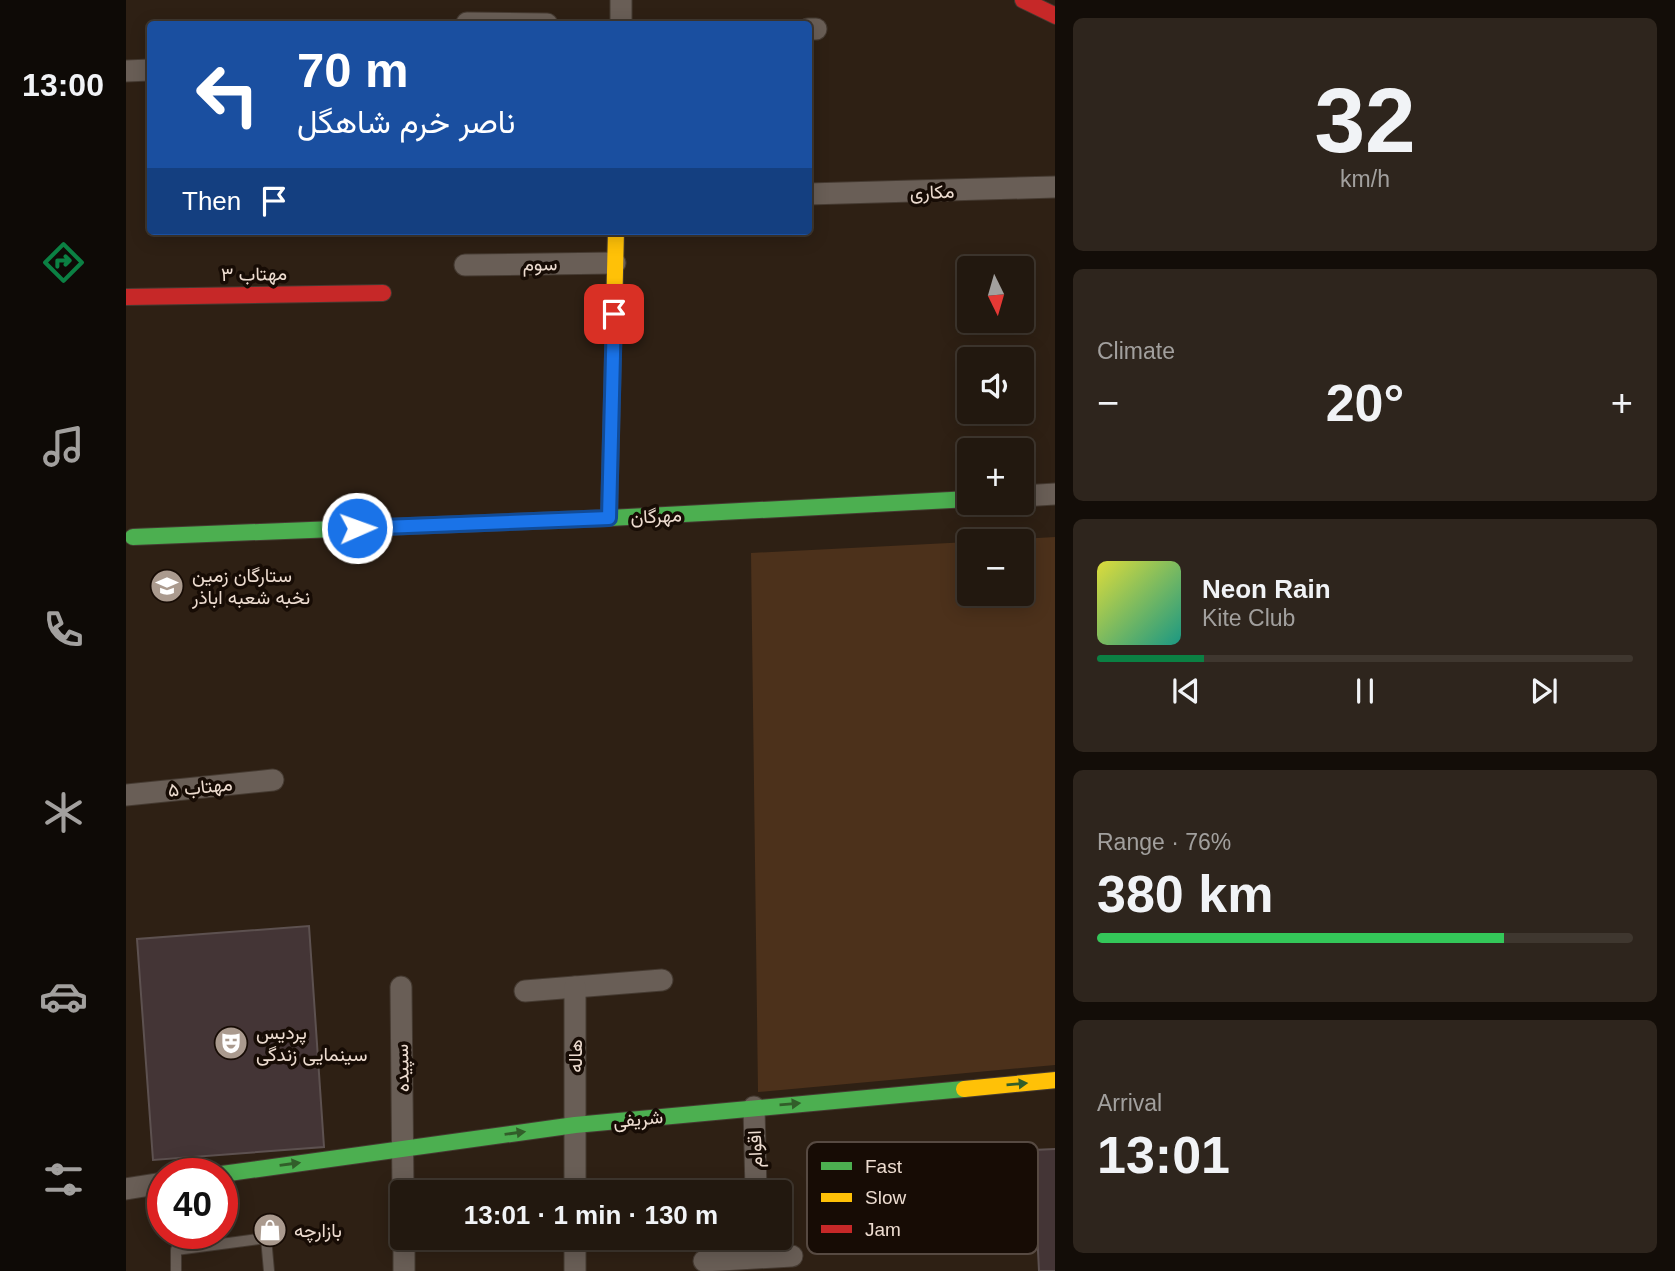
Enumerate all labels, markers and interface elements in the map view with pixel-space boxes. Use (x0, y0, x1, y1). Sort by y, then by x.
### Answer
text: 70 m (297, 43, 409, 97)
icon: left (182, 49, 273, 140)
text: 13:00 (22, 67, 104, 103)
text: 32 (1314, 70, 1416, 171)
text: ناصر خرم شاهگل (297, 104, 515, 140)
text: km/h (1340, 166, 1390, 192)
street label: مکاری (909, 181, 955, 204)
icon: arrive (255, 182, 293, 220)
text: Then (182, 186, 241, 216)
icon: directions (39, 238, 88, 287)
street label: سوم (522, 253, 558, 277)
north arrow (957, 256, 1034, 332)
map controls (957, 256, 1034, 606)
street label: مهتاب ۳ (221, 263, 287, 286)
pin (584, 284, 644, 344)
icon: arrive (595, 295, 633, 333)
text: Climate (1097, 338, 1175, 364)
button: sound (957, 347, 1034, 424)
text: 20° (1326, 374, 1404, 432)
text: − (1097, 382, 1119, 424)
text: + (1611, 382, 1633, 424)
icon: music (39, 422, 88, 471)
button: + (957, 438, 1034, 515)
position arrow (320, 491, 394, 565)
street label: مهرگان (630, 504, 682, 529)
button: − (957, 529, 1034, 606)
place label: ستارگان زمین نخبه شعبه اباذر (191, 565, 310, 609)
school or university icon: ستارگان زمین نخبه شعبه اباذر (148, 567, 186, 605)
text: Neon Rain (1202, 574, 1331, 604)
icon: phone (39, 605, 88, 654)
text: Kite Club (1202, 605, 1295, 631)
icon: previous (1167, 672, 1205, 710)
icon: pause (1346, 672, 1384, 710)
icon: next (1525, 672, 1563, 710)
street label: مهتاب ۵ (167, 773, 234, 802)
icon: climate (39, 788, 88, 837)
text: Range · 76% (1097, 829, 1231, 855)
text: 380 km (1097, 865, 1273, 923)
icon: car (39, 972, 88, 1021)
place label: پردیس سینمایی زندگی (256, 1022, 368, 1066)
theatre icon: پردیس سینمایی زندگی (212, 1024, 250, 1062)
street label: هاله (565, 1039, 586, 1073)
street label: سپیده (391, 1044, 416, 1092)
one-way arrow (1006, 1078, 1028, 1089)
text: Arrival (1097, 1090, 1162, 1116)
one-way arrow (779, 1098, 801, 1109)
street label: شریفی (612, 1106, 664, 1133)
text: 13:01 (1097, 1126, 1230, 1184)
one-way arrow (504, 1127, 526, 1138)
street label: اقوام (744, 1130, 768, 1168)
legend (807, 1142, 1038, 1254)
icon: filters (39, 1155, 88, 1204)
text: Fast (865, 1156, 903, 1177)
speed limit sign: 40 (147, 1158, 238, 1249)
one-way arrow (279, 1159, 301, 1170)
text: Slow (865, 1187, 906, 1208)
text: 13:01 · 1 min · 130 m (464, 1200, 718, 1230)
shop icon: بازارچه (251, 1211, 289, 1249)
text: Jam (865, 1219, 901, 1240)
place label: بازارچه (294, 1220, 342, 1244)

